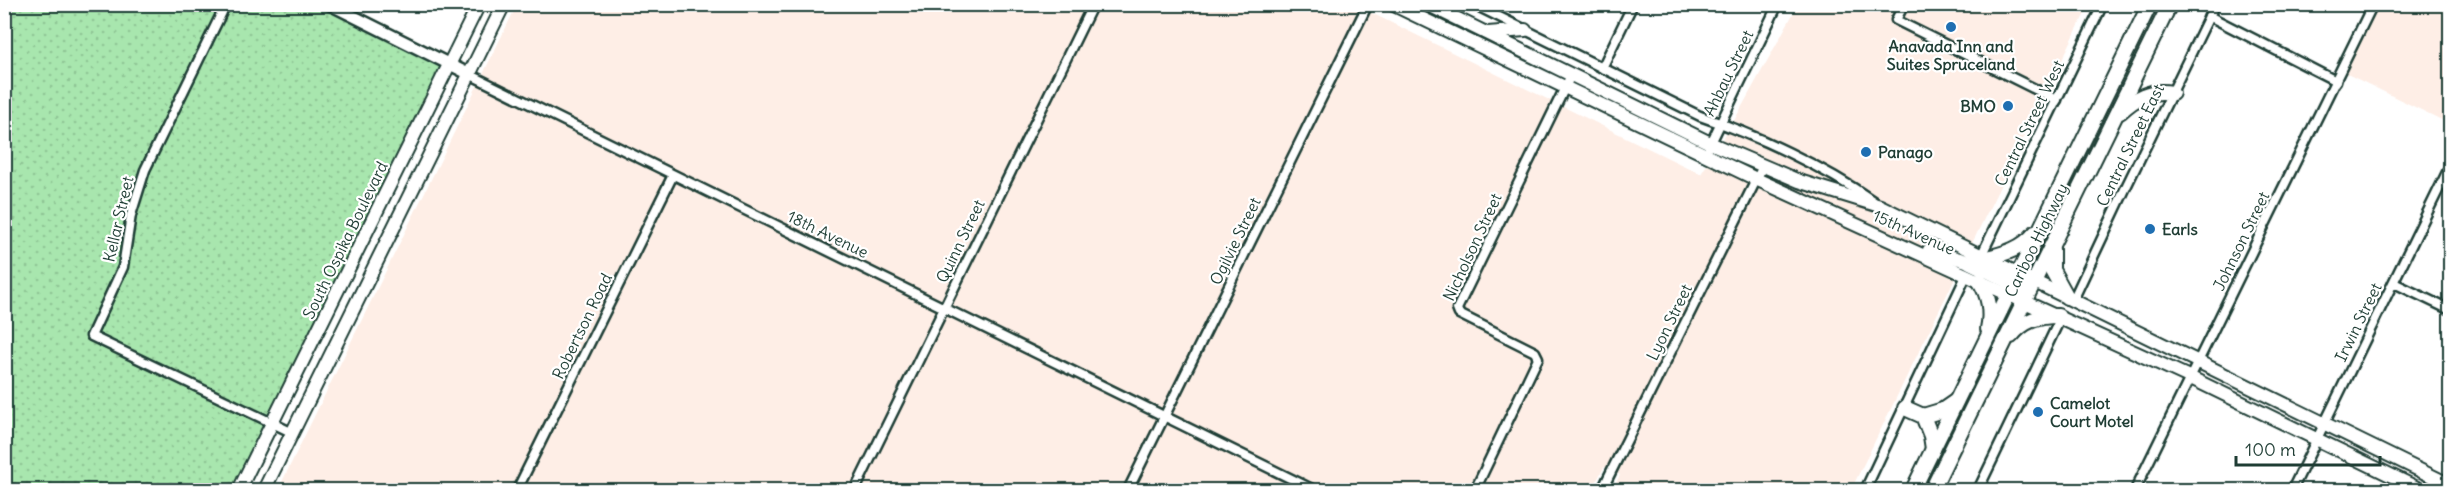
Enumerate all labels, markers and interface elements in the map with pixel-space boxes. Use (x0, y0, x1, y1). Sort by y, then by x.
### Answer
marker: Anavada Inn and Suites Spruceland (1944, 20, 1958, 34)
street label: Ahbau Street (1699, 26, 1758, 119)
place label: Anavada Inn and Suites Spruceland (1887, 36, 2016, 75)
street label: Central Street West (1990, 56, 2068, 189)
street label: Central Street East (2092, 80, 2169, 209)
place label: BMO (1960, 96, 1996, 116)
marker: BMO (2001, 99, 2015, 113)
place label: Panago (1878, 142, 1933, 163)
marker: Panago (1859, 145, 1873, 159)
street label: South Ospika Boulevard (298, 158, 392, 322)
street label: Kellar Street (98, 174, 138, 264)
street label: Cariboo Highway (2000, 180, 2072, 300)
street label: Johnson Street (2208, 188, 2274, 294)
street label: Nicholson Street (1438, 189, 1506, 304)
street label: Ogilvie Street (1205, 193, 1265, 288)
street label: Quinn Street (931, 196, 989, 286)
street label: 15th Avenue (1870, 205, 1958, 259)
street label: 18th Avenue (784, 206, 872, 262)
place label: Earls (2162, 219, 2198, 239)
marker: Earls (2143, 222, 2157, 236)
street label: Robertson Road (548, 270, 616, 382)
street label: Irwin Street (2330, 279, 2386, 365)
street label: Lyon Street (1642, 280, 1696, 363)
place label: Camelot Court Motel (2050, 393, 2134, 431)
marker: Camelot Court Motel (2031, 405, 2045, 419)
scale bar (2236, 429, 2380, 467)
text: 100 m (2245, 438, 2296, 461)

